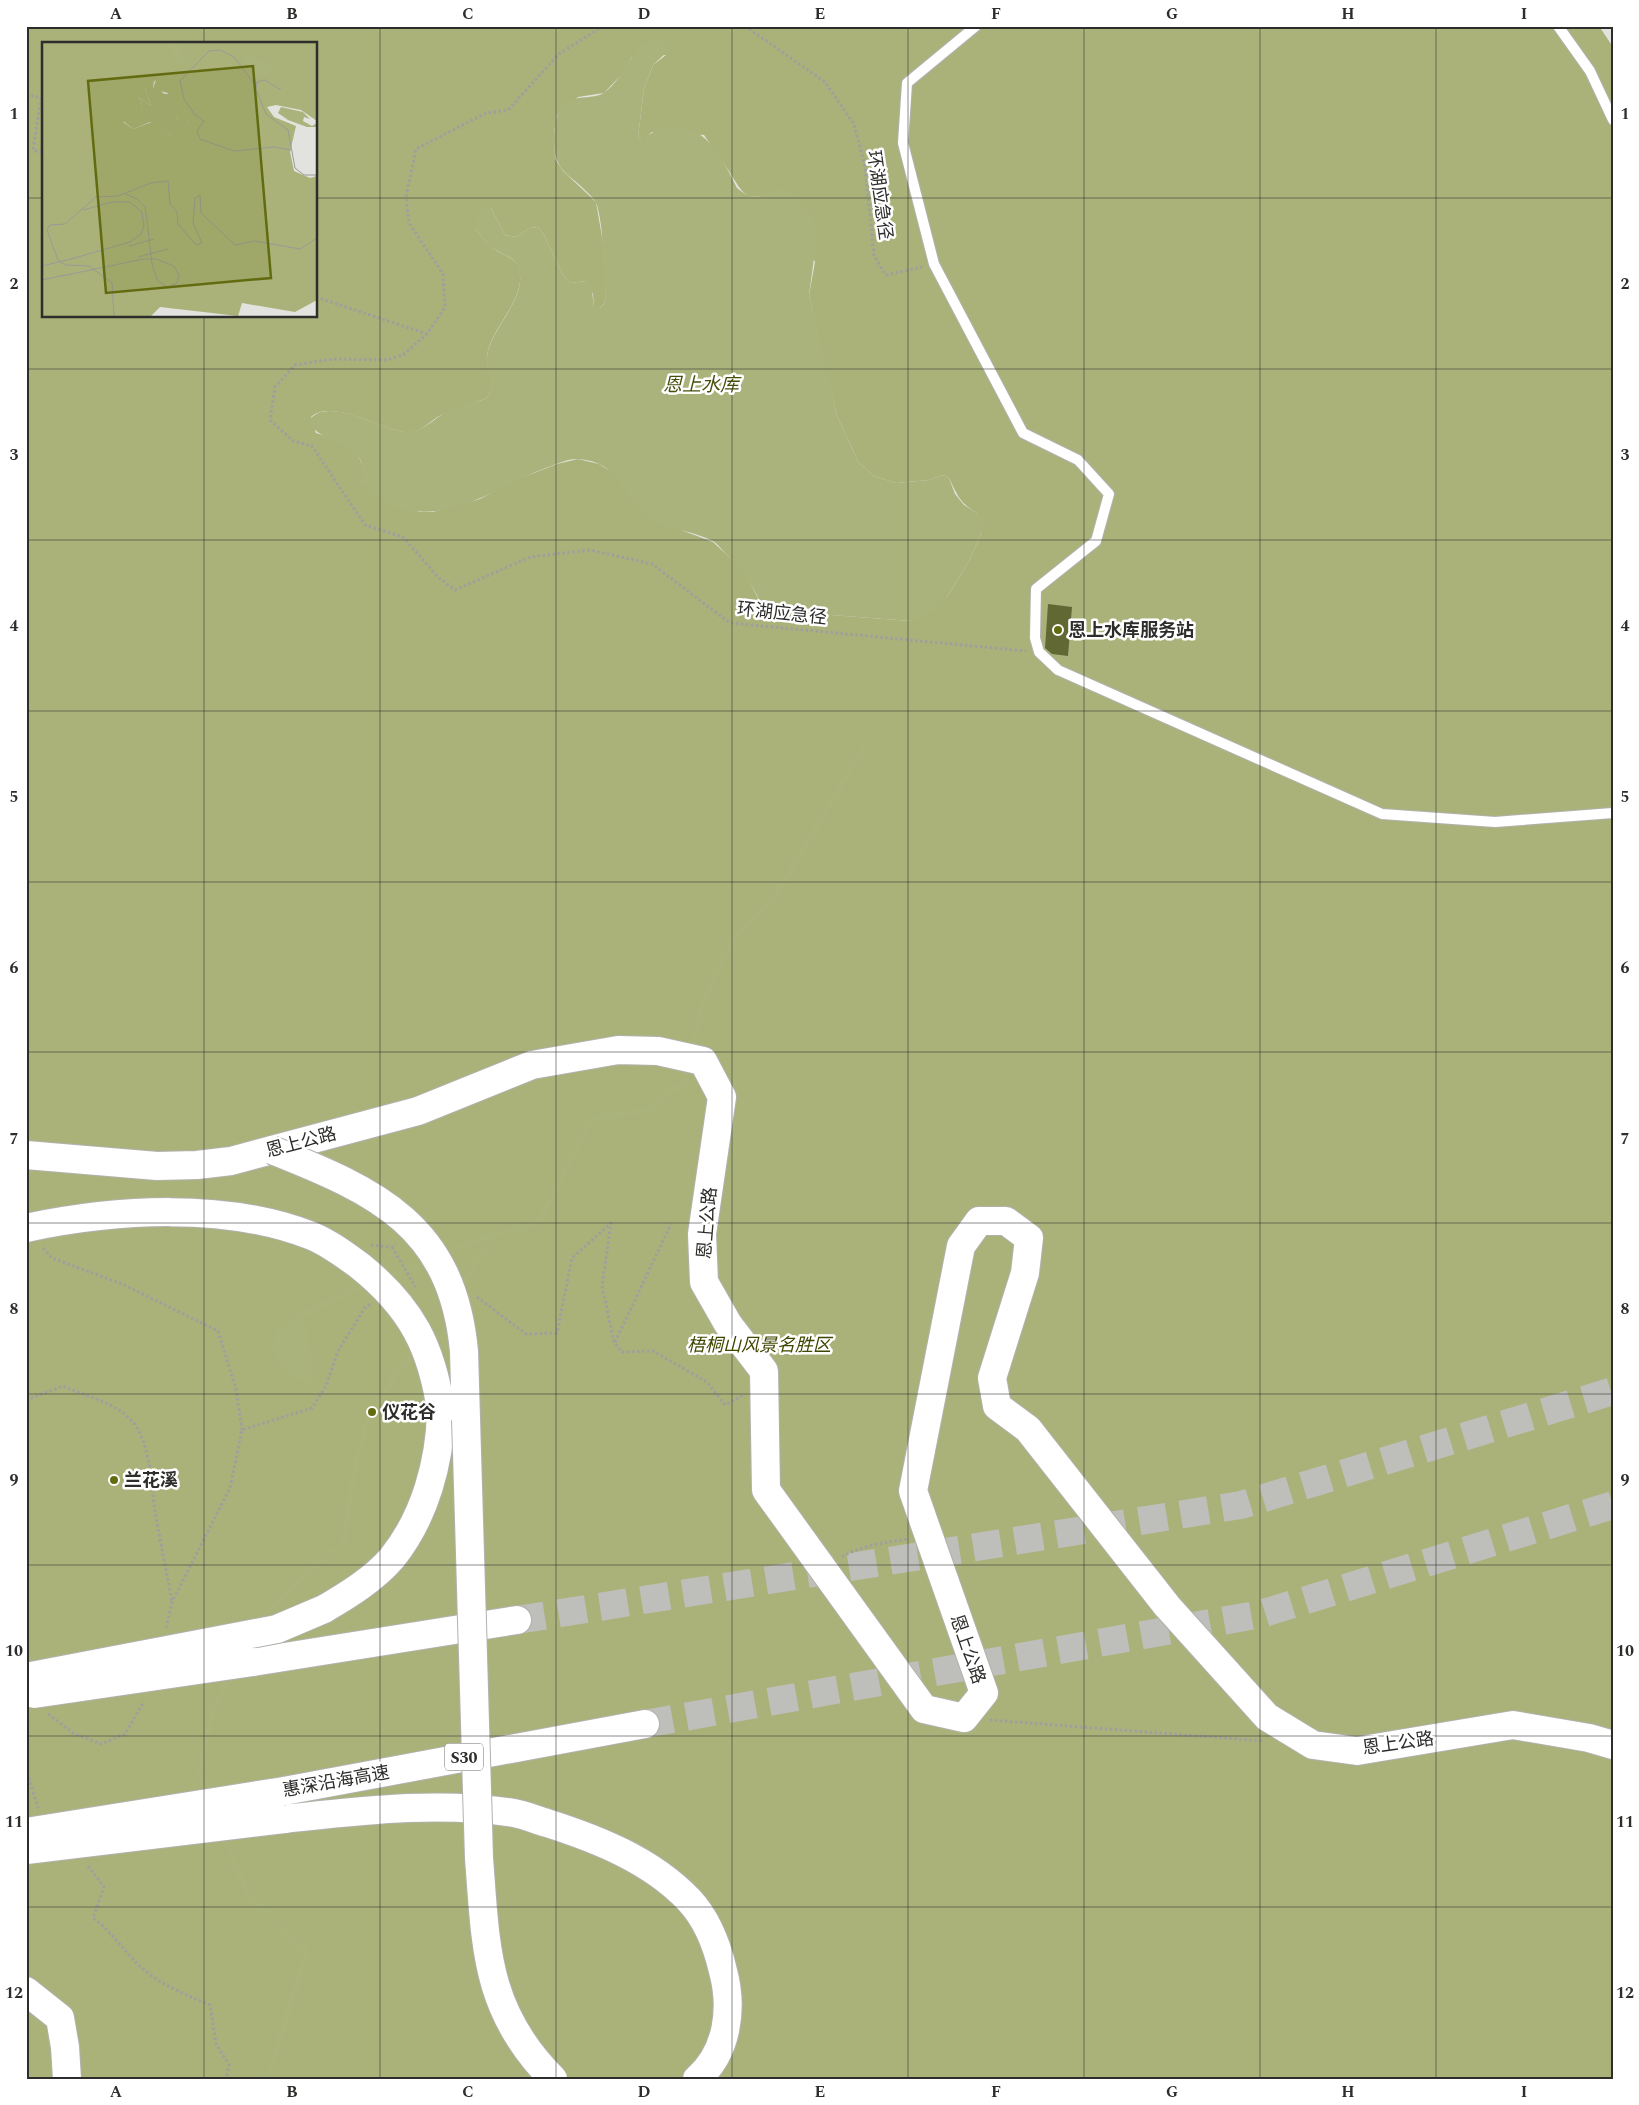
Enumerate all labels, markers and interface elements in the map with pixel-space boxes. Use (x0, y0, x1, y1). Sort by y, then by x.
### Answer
text: A (110, 2, 123, 26)
text: B (286, 2, 298, 26)
text: C (462, 2, 474, 26)
text: D (638, 2, 651, 26)
text: E (815, 2, 825, 26)
text: F (991, 2, 1001, 26)
text: G (1166, 2, 1178, 26)
text: H (1341, 2, 1355, 26)
text: I (1521, 2, 1527, 26)
inset map (42, 42, 318, 318)
text: 1 (10, 102, 18, 126)
text: 1 (1621, 102, 1629, 126)
street label: 环湖应急径 (860, 149, 899, 242)
text: 2 (10, 272, 19, 296)
text: 2 (1621, 272, 1630, 296)
water label: 恩上水库 (663, 371, 742, 400)
text: 3 (10, 443, 19, 467)
text: 3 (1621, 443, 1630, 467)
street label: 环湖应急径 (736, 595, 828, 632)
text: 4 (10, 614, 19, 638)
text: 4 (1621, 614, 1630, 638)
place label: 恩上水库服务站 (1068, 617, 1194, 644)
marker: 恩上水库服务站 (1052, 624, 1064, 636)
text: 5 (10, 785, 18, 809)
text: 5 (1621, 785, 1629, 809)
text: 6 (10, 956, 19, 980)
text: 6 (1621, 956, 1630, 980)
street label: 恩上公路 (263, 1120, 339, 1165)
text: 7 (10, 1127, 19, 1151)
text: 7 (1621, 1127, 1630, 1151)
street label: 恩上公路 (691, 1186, 724, 1260)
text: 8 (10, 1297, 19, 1321)
text: 8 (1621, 1297, 1630, 1321)
park label: 梧桐山风景名胜区 (687, 1332, 834, 1359)
place label: 仪花谷 (382, 1399, 436, 1426)
marker: 仪花谷 (366, 1406, 378, 1418)
place label: 兰花溪 (124, 1467, 178, 1494)
text: 9 (10, 1468, 19, 1492)
text: 9 (1621, 1468, 1630, 1492)
marker: 兰花溪 (108, 1474, 120, 1486)
street label: 恩上公路 (943, 1611, 992, 1688)
text: 10 (5, 1639, 23, 1663)
text: 10 (1616, 1639, 1634, 1663)
street label: 恩上公路 (1361, 1725, 1436, 1762)
road number: S30 (445, 1744, 483, 1770)
street label: 惠深沿海高速 (281, 1759, 392, 1804)
text: 11 (5, 1810, 23, 1834)
text: 11 (1616, 1810, 1634, 1834)
text: 12 (5, 1981, 23, 2005)
text: 12 (1616, 1981, 1634, 2005)
text: A (110, 2080, 123, 2104)
text: B (286, 2080, 298, 2104)
text: C (462, 2080, 474, 2104)
text: D (638, 2080, 651, 2104)
text: E (815, 2080, 825, 2104)
text: F (991, 2080, 1001, 2104)
text: G (1166, 2080, 1178, 2104)
text: H (1341, 2080, 1355, 2104)
text: I (1521, 2080, 1527, 2104)

